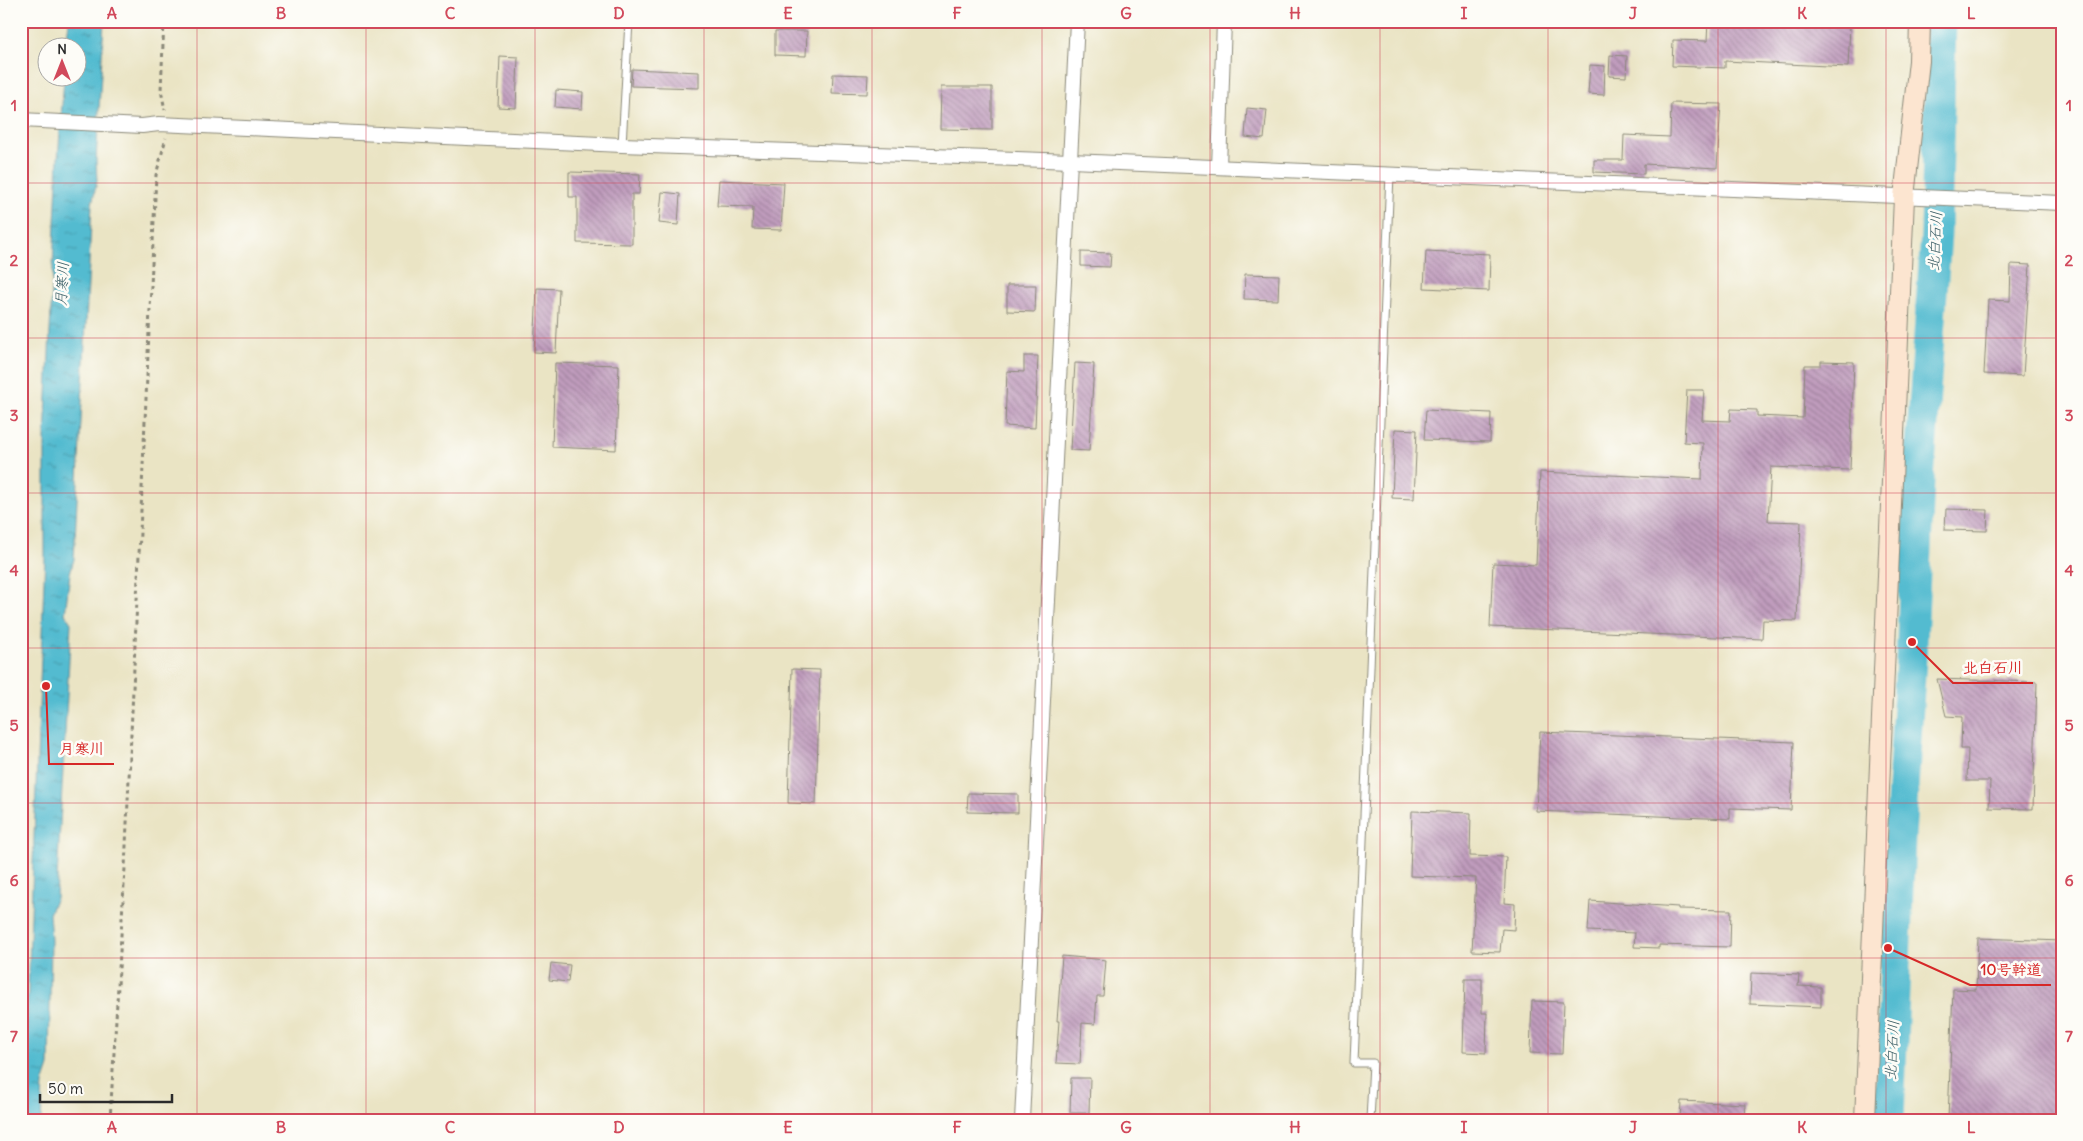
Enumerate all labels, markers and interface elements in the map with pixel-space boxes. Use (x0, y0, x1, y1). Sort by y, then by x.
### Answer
text: A (107, 3, 117, 23)
text: B (276, 3, 287, 23)
text: C (445, 3, 456, 23)
text: D (613, 3, 625, 23)
text: E (783, 3, 793, 23)
text: F (952, 3, 962, 23)
text: G (1120, 3, 1132, 23)
text: H (1289, 3, 1301, 23)
text: I (1461, 3, 1468, 23)
text: J (1629, 3, 1638, 23)
text: K (1797, 3, 1807, 23)
text: L (1967, 3, 1976, 23)
north arrow (38, 38, 88, 88)
text: N (57, 40, 67, 58)
text: 1 (11, 95, 17, 115)
text: 1 (2066, 95, 2072, 115)
water label: 北白石川 (1923, 211, 1946, 271)
text: 2 (10, 250, 19, 270)
text: 2 (2065, 250, 2074, 270)
water label: 月寒川 (51, 261, 72, 307)
text: 3 (9, 405, 19, 425)
text: 3 (2064, 405, 2074, 425)
text: 4 (9, 560, 19, 580)
text: 4 (2064, 560, 2074, 580)
callout: 北白石川 (1953, 653, 2033, 683)
text: 北白石川 (1963, 658, 2023, 677)
text: 5 (9, 715, 19, 735)
text: 5 (2064, 715, 2074, 735)
callout: 月寒川 (49, 734, 114, 764)
text: 月寒川 (59, 739, 105, 758)
text: 6 (9, 870, 19, 890)
text: 6 (2064, 870, 2074, 890)
callout: 10号幹道 (1970, 955, 2051, 985)
text: 10号幹道 (1981, 960, 2041, 979)
water label: 北白石川 (1880, 1020, 1903, 1080)
text: 7 (10, 1026, 18, 1046)
text: 7 (2065, 1026, 2073, 1046)
scale bar (40, 1071, 172, 1103)
text: 50 m (48, 1079, 83, 1098)
text: A (107, 1117, 117, 1137)
text: B (276, 1117, 287, 1137)
text: C (445, 1117, 456, 1137)
text: D (613, 1117, 625, 1137)
text: E (783, 1117, 793, 1137)
text: F (952, 1117, 962, 1137)
text: G (1120, 1117, 1132, 1137)
text: H (1289, 1117, 1301, 1137)
text: I (1461, 1117, 1468, 1137)
text: J (1629, 1117, 1638, 1137)
text: K (1797, 1117, 1807, 1137)
text: L (1967, 1117, 1976, 1137)

